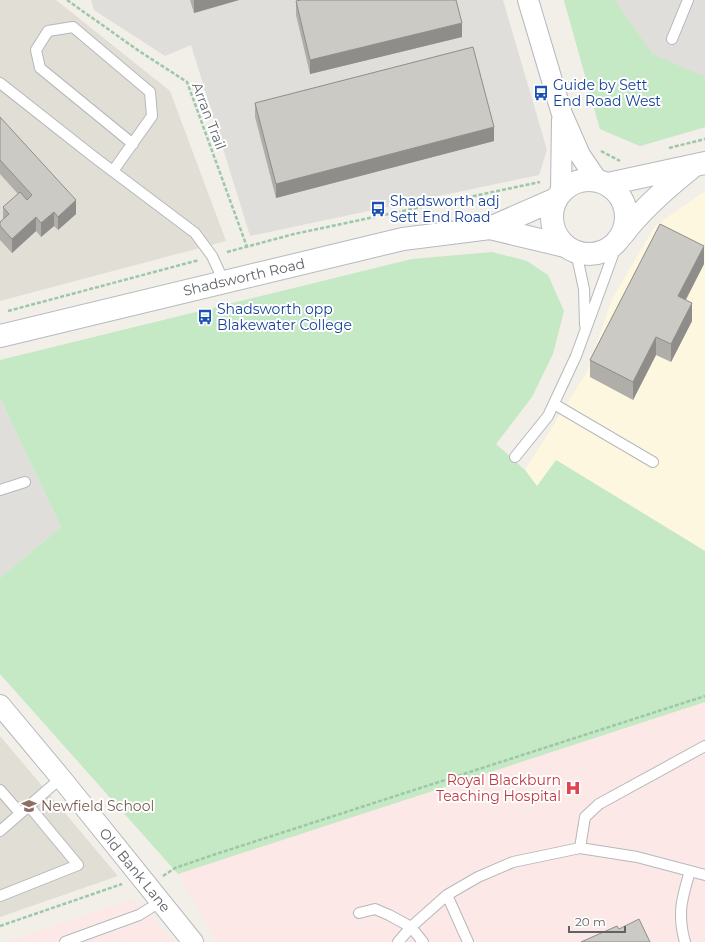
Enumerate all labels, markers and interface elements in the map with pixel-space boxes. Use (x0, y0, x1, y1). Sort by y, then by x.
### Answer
place label: Guide by Sett End Road West (553, 76, 661, 110)
street label: Arran Trail (188, 80, 230, 152)
bus stop icon: Guide by Sett End Road West (532, 84, 550, 102)
place label: Shadsworth adj Sett End Road (390, 192, 500, 226)
bus stop icon: Shadsworth adj Sett End Road (369, 200, 387, 218)
street label: Shadsworth Road (181, 254, 307, 300)
place label: Shadsworth opp Blakewater College (217, 300, 352, 334)
bus stop icon: Shadsworth opp Blakewater College (196, 308, 214, 326)
place label: Royal Blackburn Teaching Hospital (436, 771, 561, 805)
hospital icon: Royal Blackburn Teaching Hospital (564, 779, 582, 797)
school or university icon: Newfield School (20, 797, 38, 815)
place label: Newfield School (41, 797, 154, 815)
street label: Old Bank Lane (95, 824, 175, 916)
scale bar (569, 908, 625, 934)
text: 20 m (575, 914, 606, 929)

